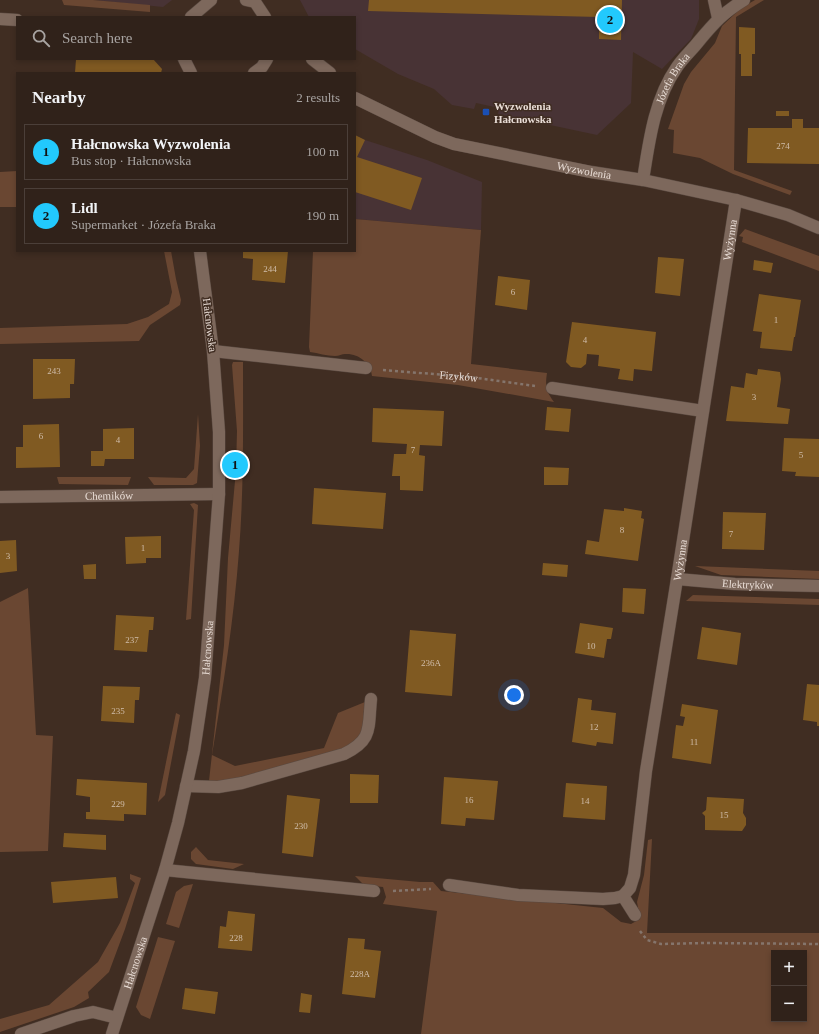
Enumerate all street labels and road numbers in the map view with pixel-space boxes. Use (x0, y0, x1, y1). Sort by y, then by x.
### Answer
street label: Józefa Braka (653, 50, 692, 105)
street label: Wyzwolenia (556, 159, 612, 181)
street label: Wyżynna (721, 218, 739, 261)
street label: Hałcnowska (201, 297, 219, 353)
street label: Fizyków (439, 369, 479, 384)
street label: Chemików (85, 489, 133, 502)
street label: Wyżynna (671, 539, 689, 582)
street label: Elektryków (722, 577, 774, 591)
street label: Hałcnowska (199, 620, 215, 675)
street label: Hałcnowska (121, 935, 149, 990)

